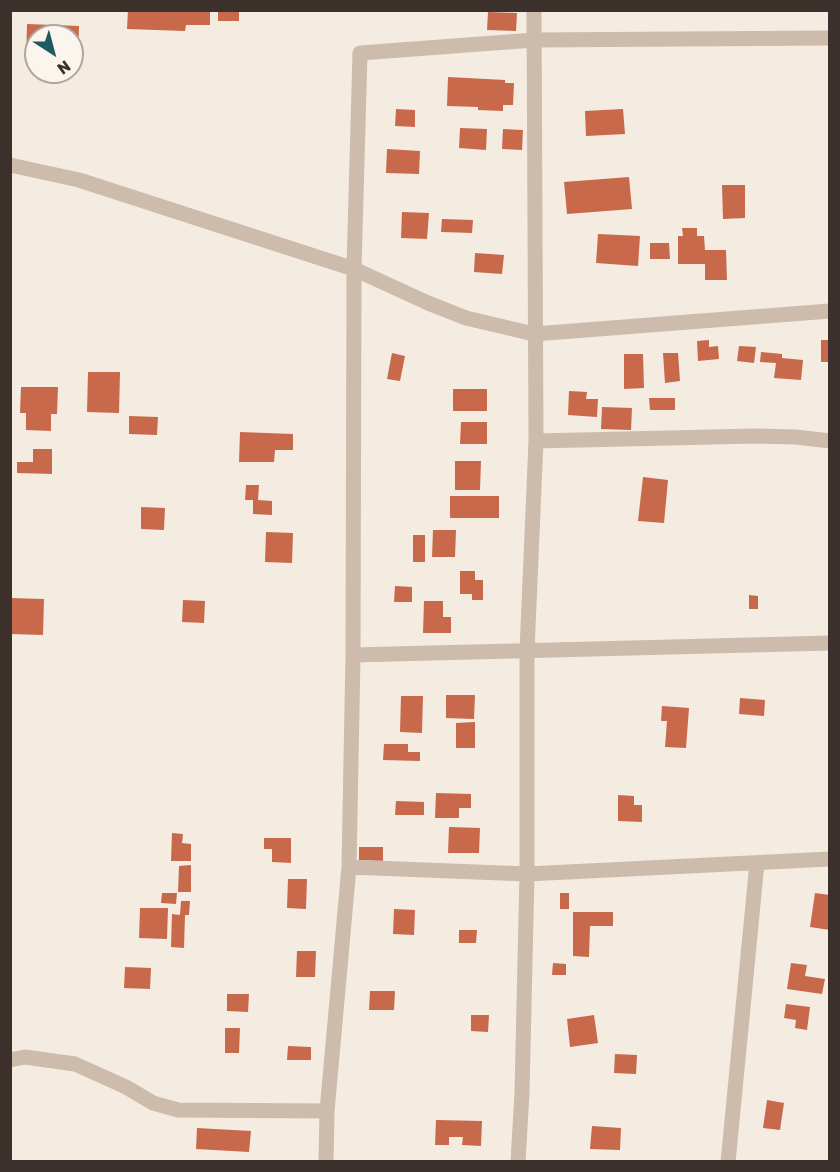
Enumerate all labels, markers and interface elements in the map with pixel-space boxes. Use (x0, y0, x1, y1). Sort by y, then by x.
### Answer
north arrow (24, 24, 84, 84)
text: N (53, 56, 74, 78)

